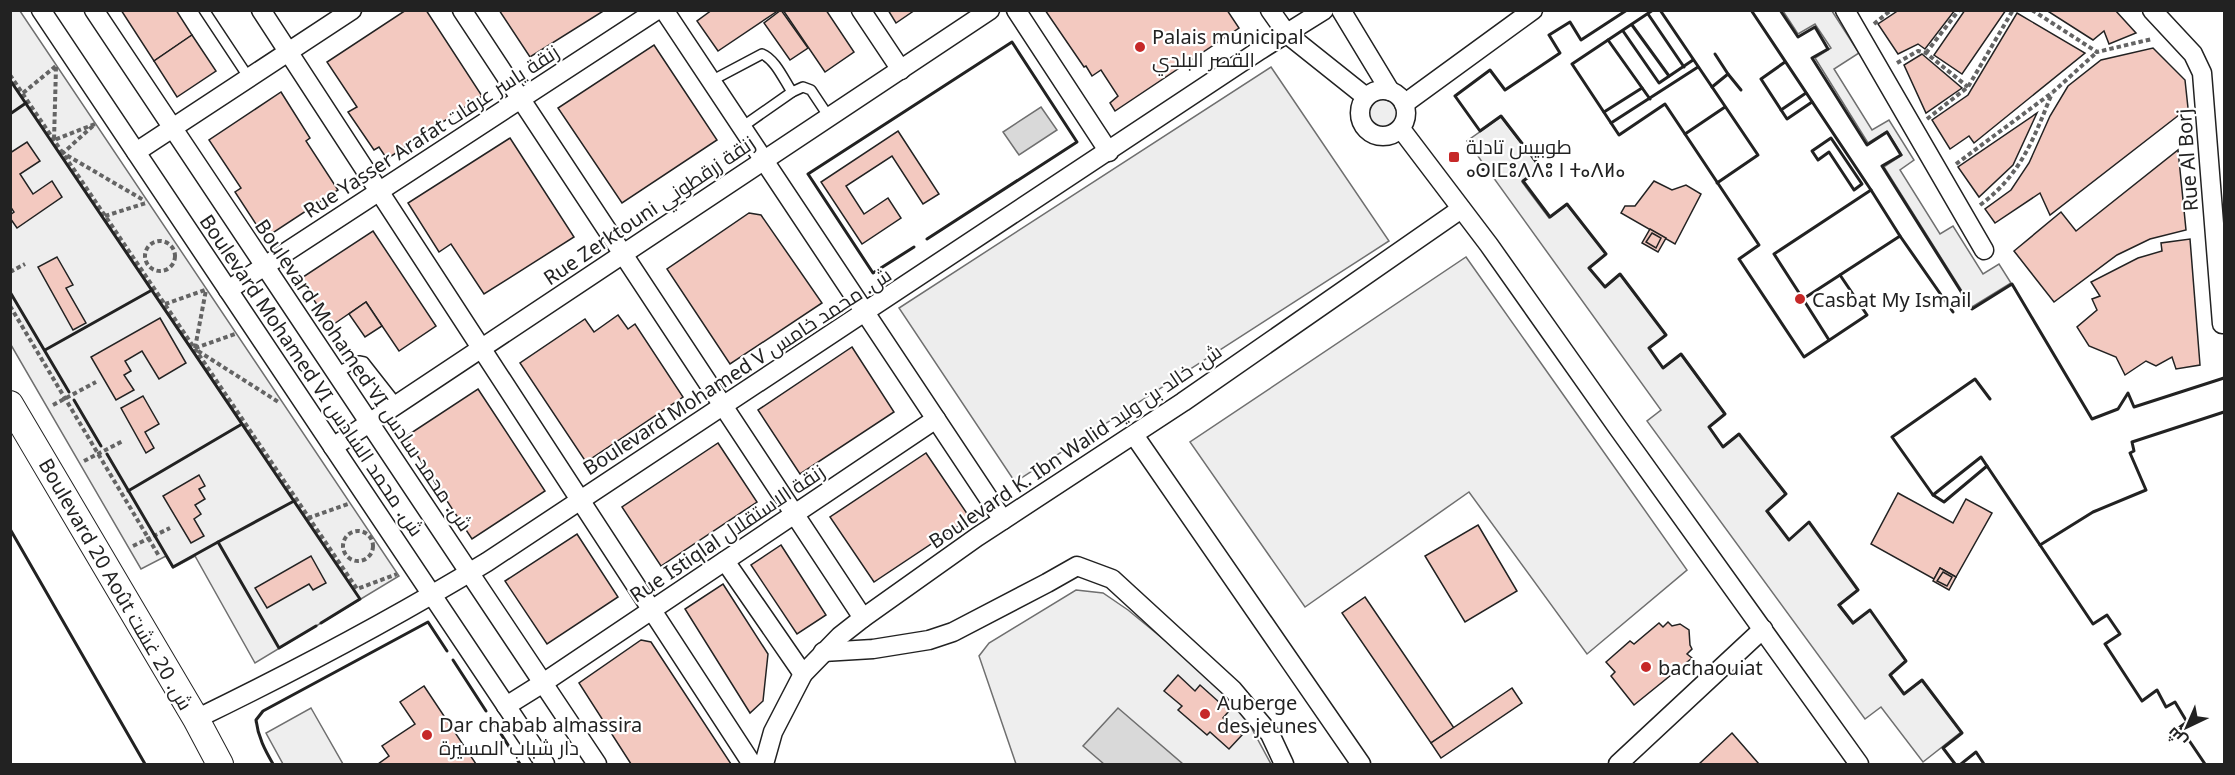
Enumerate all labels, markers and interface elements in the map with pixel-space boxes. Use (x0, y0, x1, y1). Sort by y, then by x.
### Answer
place label: Palais municipal القصر البلدي (1152, 23, 1304, 76)
street label: Rue Yasser Arafat زنقة ياسر عرفات (298, 38, 564, 224)
marker: Palais municipal القصر البلدي (1133, 40, 1147, 54)
street label: Rue Al Borj (2170, 108, 2204, 212)
street label: Rue Zerktouni زنقة زرقطوني (538, 129, 762, 293)
place label: طوبيس تادلة ⴰⵙⵏⵎⵓⴷⴷⵓ ⵏ ⵜⴰⴷⵍⴰ (1466, 133, 1625, 183)
marker: طوبيس تادلة ⴰⵙⵏⵎⵓⴷⴷⵓ ⵏ ⵜⴰⴷⵍⴰ (1447, 150, 1461, 164)
street label: Boulevard Mohamed VI ش. محمد السادس (194, 209, 430, 541)
street label: Boulevard Mohamed VI ش. محمد سادس (249, 214, 479, 536)
street label: Boulevard Mohamed V ش. محمد خامس (578, 261, 896, 481)
place label: Casbat My Ismail (1812, 286, 1972, 313)
marker: Casbat My Ismail (1793, 292, 1807, 306)
street label: Boulevard K. Ibn Walid ش. خالد بن وليد (923, 338, 1227, 554)
street label: Boulevard 20 Août ش. 20 غشت (33, 453, 199, 715)
street label: Rue Istiqlal زنقة الاستقلال (624, 458, 830, 608)
place label: bachaouiat (1658, 654, 1763, 681)
marker: bachaouiat (1639, 660, 1653, 674)
place label: Auberge des jeunes (1217, 689, 1317, 739)
north arrow (2157, 697, 2217, 757)
marker: Auberge des jeunes (1198, 707, 1212, 721)
place label: Dar chabab almassira دار شباب المسيرة (439, 711, 642, 761)
text: ش (2162, 723, 2192, 753)
marker: Dar chabab almassira دار شباب المسيرة (420, 728, 434, 742)

